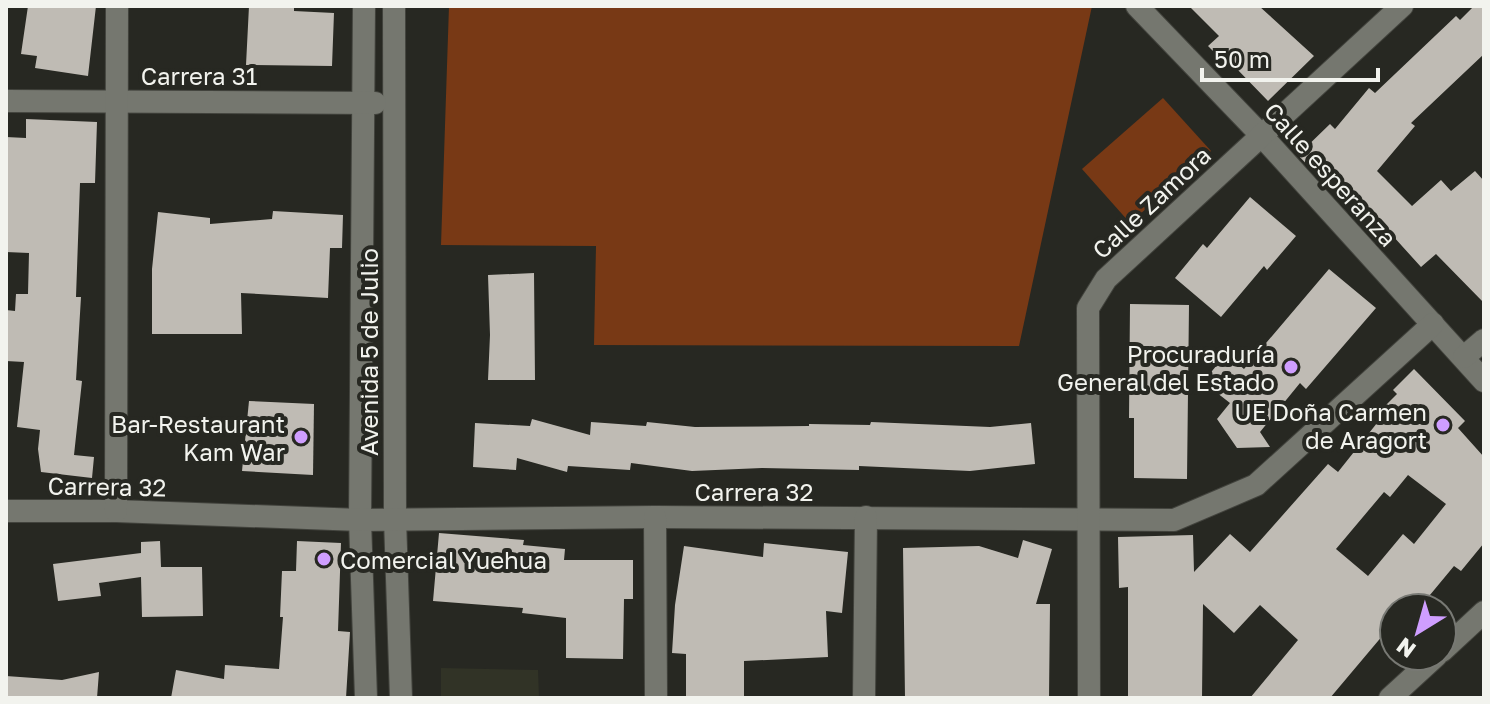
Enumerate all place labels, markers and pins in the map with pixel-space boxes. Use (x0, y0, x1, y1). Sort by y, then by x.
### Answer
place label: Procuraduría General del Estado (1057, 339, 1275, 396)
marker: Procuraduría General del Estado (1282, 358, 1300, 376)
place label: UE Doña Carmen de Aragort (1234, 397, 1427, 454)
place label: Bar-Restaurant Kam War (111, 409, 285, 466)
marker: UE Doña Carmen de Aragort (1434, 416, 1452, 434)
marker: Bar-Restaurant Kam War (292, 428, 310, 446)
place label: Comercial Yuehua (340, 545, 547, 574)
marker: Comercial Yuehua (315, 550, 333, 568)

